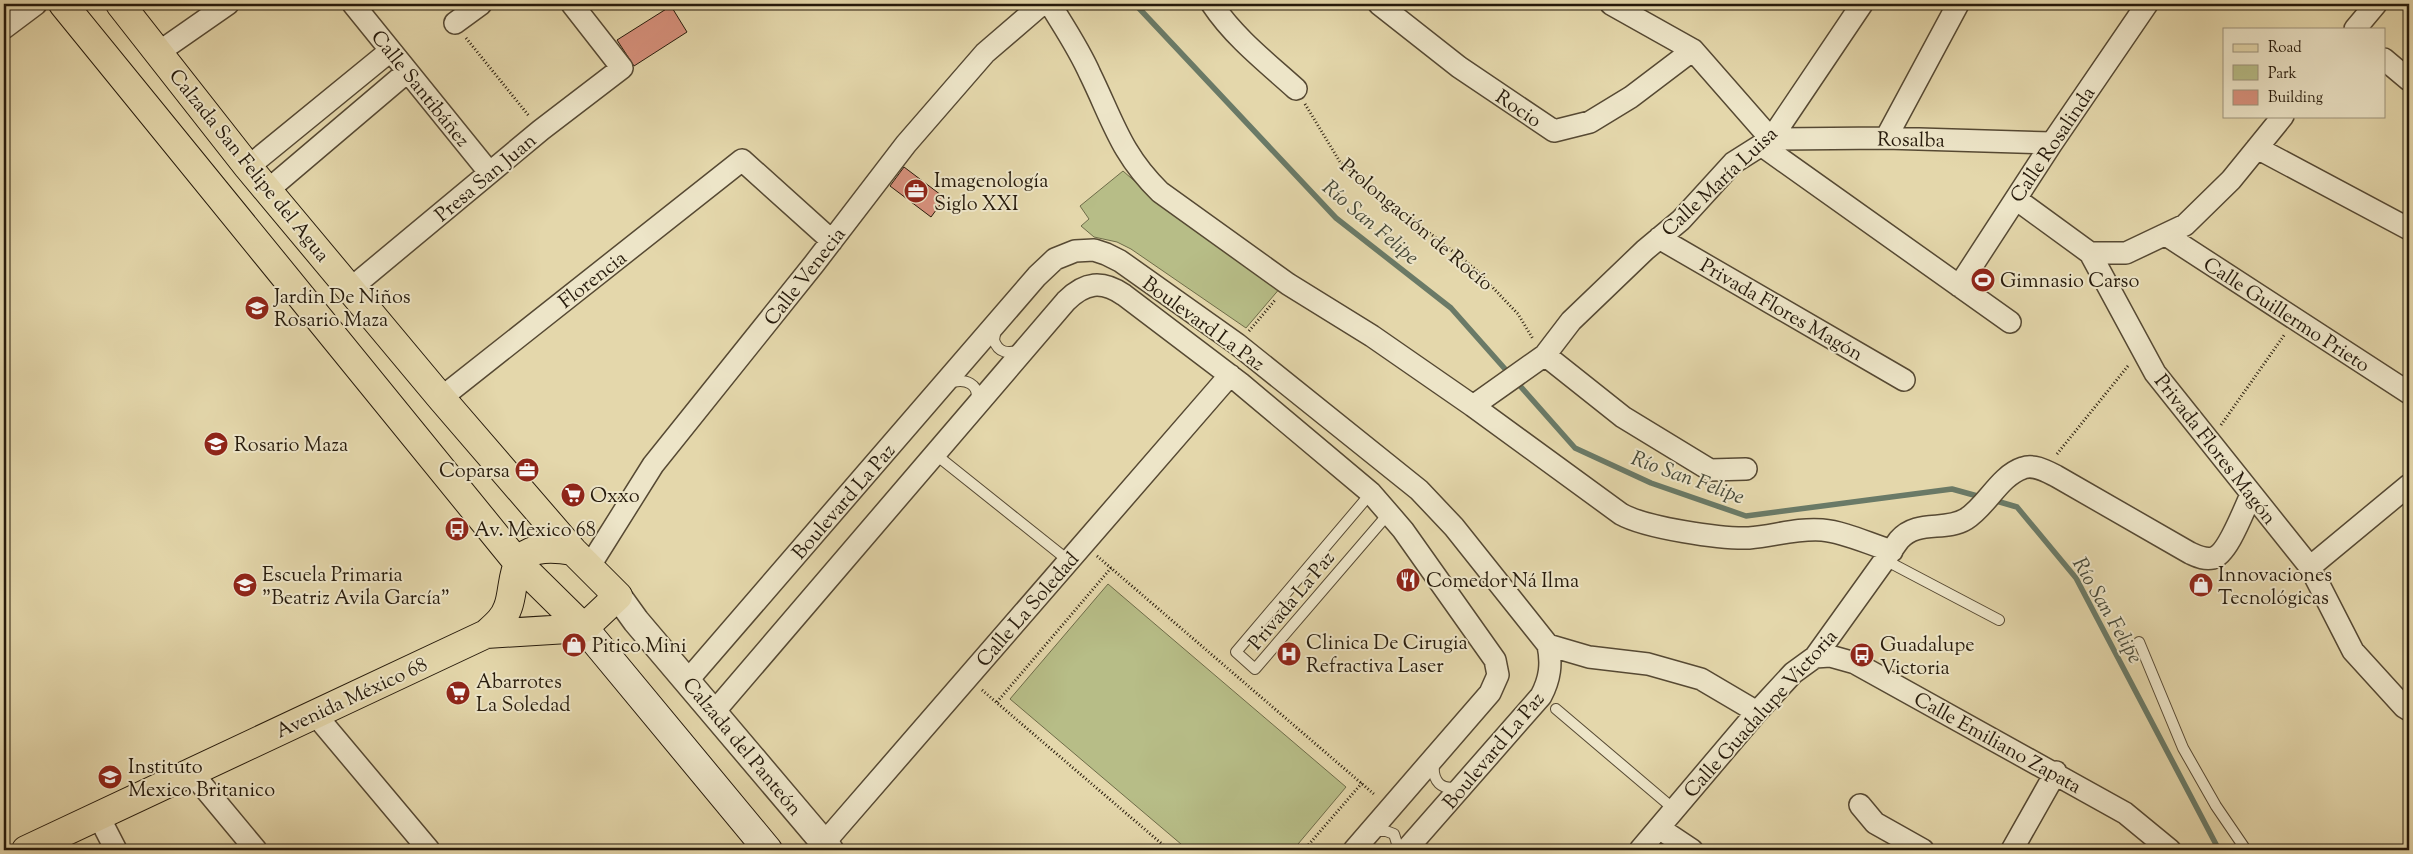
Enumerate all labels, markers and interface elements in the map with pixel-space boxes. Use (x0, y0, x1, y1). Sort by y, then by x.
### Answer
street label: Calle Santibáñez (363, 25, 475, 154)
legend (2223, 28, 2386, 118)
text: Road (2268, 38, 2302, 59)
street label: Calzada San Felipe del Agua (161, 64, 335, 270)
text: Park (2268, 64, 2297, 85)
street label: Calle Rosalinda (2004, 81, 2104, 209)
street label: Rocio (1489, 84, 1547, 136)
text: Building (2268, 88, 2323, 109)
street label: Calle María Luisa (1656, 121, 1785, 245)
street label: Rosalba (1877, 126, 1945, 157)
street label: Presa San Juan (430, 128, 544, 230)
street label: Prolongación de Rocío (1332, 153, 1499, 299)
place label: Imagenología Siglo XXI (934, 168, 1048, 220)
water label: Río San Felipe (1315, 174, 1425, 273)
office icon: Imagenología Siglo XXI (903, 178, 929, 204)
street label: Calle Venecia (758, 222, 854, 333)
street label: Florencia (553, 245, 634, 317)
street label: Calle Guillermo Prieto (2197, 251, 2375, 381)
street label: Privada Flores Magón (1694, 253, 1868, 370)
sports icon: Gimnasio Carso (1970, 267, 1996, 293)
place label: Gimnasio Carso (2000, 268, 2139, 297)
street label: Boulevard La Paz (1135, 271, 1270, 379)
place label: Jardin De Niños Rosario Maza (273, 284, 411, 336)
school or university icon: Jardin De Niños Rosario Maza (244, 295, 270, 321)
street label: Privada Flores Magón (2146, 369, 2282, 532)
school or university icon: Rosario Maza (203, 431, 229, 457)
place label: Rosario Maza (234, 432, 348, 461)
street label: Boulevard La Paz (786, 438, 903, 567)
water label: Río San Felipe (1627, 445, 1748, 513)
office icon: Coparsa (514, 457, 540, 483)
place label: Coparsa (439, 458, 510, 487)
supermarket icon: Oxxo (560, 482, 586, 508)
place label: Oxxo (590, 483, 640, 512)
bus stop icon: Av. Mexico 68 (444, 516, 470, 542)
place label: Av. Mexico 68 (474, 517, 596, 546)
street label: Privada La Paz (1243, 546, 1343, 658)
street label: Calle La Soledad (971, 547, 1087, 675)
water label: Río San Felipe (2064, 552, 2149, 670)
place label: Escuela Primaria "Beatriz Avila García" (262, 562, 450, 614)
place label: Innovaciones Tecnológicas (2218, 562, 2332, 614)
restaurant icon: Comedor Ná Ilma (1395, 567, 1421, 593)
place label: Comedor Ná Ilma (1426, 568, 1579, 597)
school or university icon: Escuela Primaria "Beatriz Avila García" (232, 572, 258, 598)
shop icon: Innovaciones Tecnológicas (2188, 572, 2214, 598)
street label: Calle Guadalupe Victoria (1678, 624, 1846, 805)
place label: Clinica De Cirugia Refractiva Laser (1306, 630, 1468, 682)
shop icon: Pitico Mini (561, 632, 587, 658)
place label: Guadalupe Victoria (1880, 632, 1975, 684)
place label: Pitico Mini (592, 633, 687, 662)
hospital icon: Clinica De Cirugia Refractiva Laser (1276, 641, 1302, 667)
bus stop icon: Guadalupe Victoria (1849, 642, 1875, 668)
street label: Avenida México 68 (271, 651, 433, 747)
place label: Abarrotes La Soledad (476, 669, 571, 721)
street label: Calzada del Panteón (674, 672, 808, 823)
supermarket icon: Abarrotes La Soledad (445, 680, 471, 706)
street label: Calle Emiliano Zapata (1908, 686, 2086, 802)
street label: Boulevard La Paz (1437, 687, 1553, 817)
place label: Instituto Mexico Britanico (128, 754, 275, 806)
school or university icon: Instituto Mexico Britanico (97, 764, 123, 790)

